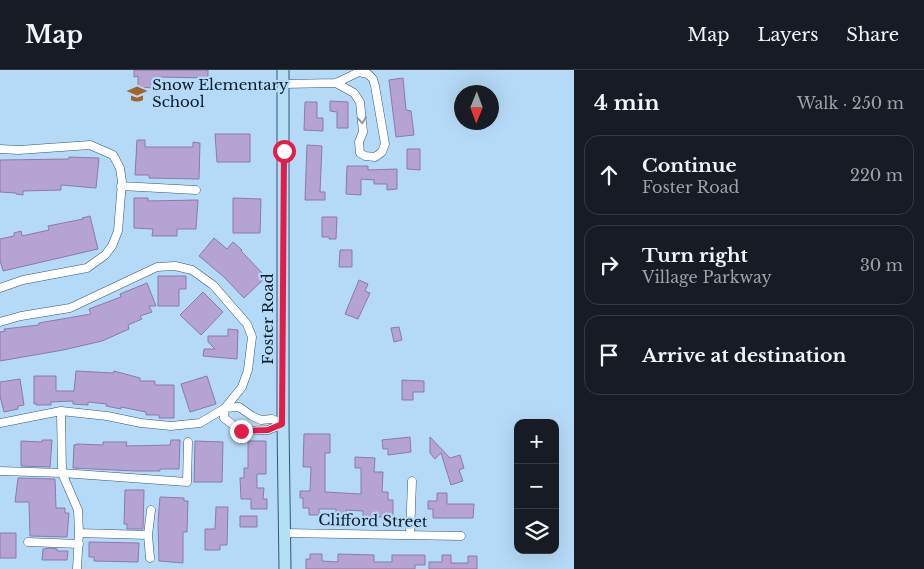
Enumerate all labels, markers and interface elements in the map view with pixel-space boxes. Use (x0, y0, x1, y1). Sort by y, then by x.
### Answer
text: Map (25, 20, 83, 49)
text: Map (688, 24, 729, 46)
text: Layers (757, 24, 818, 46)
text: Share (846, 24, 899, 46)
place label: Snow Elementary School (152, 75, 289, 111)
school or university icon: Snow Elementary School (126, 83, 148, 105)
north arrow (454, 85, 499, 130)
text: 4 min (594, 90, 660, 116)
text: Walk · 250 m (797, 93, 904, 113)
one-way arrow (356, 116, 367, 124)
route start (273, 140, 296, 163)
text: Continue (642, 154, 737, 177)
icon: ahead (595, 161, 623, 189)
text: 220 m (850, 165, 903, 185)
text: Foster Road (642, 177, 739, 197)
text: Turn right (642, 244, 748, 267)
icon: right (595, 251, 623, 279)
text: 30 m (860, 255, 903, 275)
text: Village Parkway (642, 267, 772, 287)
street label: Foster Road (258, 273, 277, 365)
icon: arrive (595, 341, 623, 369)
text: Arrive at destination (642, 344, 846, 367)
map controls (514, 419, 559, 554)
button: + (514, 419, 559, 464)
route end (230, 420, 253, 443)
button: − (514, 464, 559, 509)
button: layers (514, 509, 559, 554)
street label: Clifford Street (318, 510, 428, 531)

